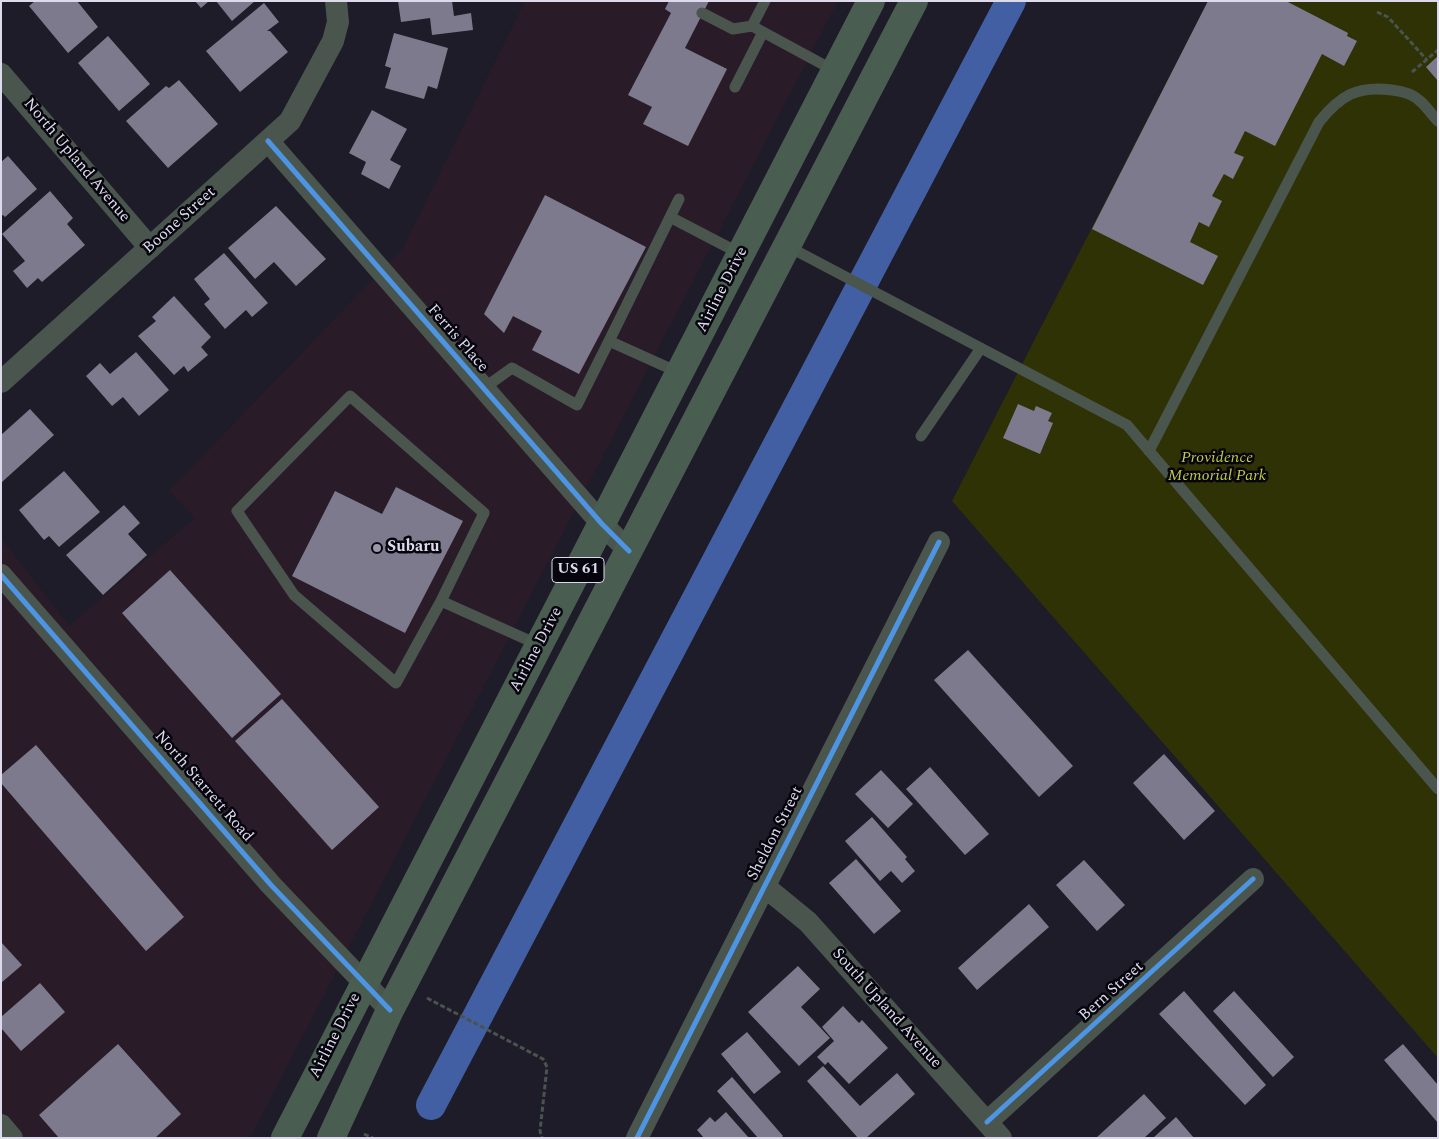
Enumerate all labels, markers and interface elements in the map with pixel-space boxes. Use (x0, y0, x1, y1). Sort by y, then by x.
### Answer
street label: North Upland Avenue (18, 95, 134, 227)
street label: Boone Street (140, 183, 220, 259)
street label: Airline Drive (693, 244, 753, 336)
street label: Ferris Place (422, 301, 492, 377)
park label: Providence Memorial Park (1168, 449, 1266, 487)
place label: Subaru (387, 538, 439, 558)
marker: Subaru (371, 542, 383, 554)
road number: US 61 (552, 558, 604, 582)
street label: Airline Drive (507, 604, 567, 696)
street label: North Starrett Road (150, 728, 256, 846)
street label: Sheldon Street (744, 784, 808, 884)
street label: South Upland Avenue (827, 945, 945, 1073)
street label: Bern Street (1076, 958, 1148, 1026)
street label: Airline Drive (306, 990, 366, 1082)

